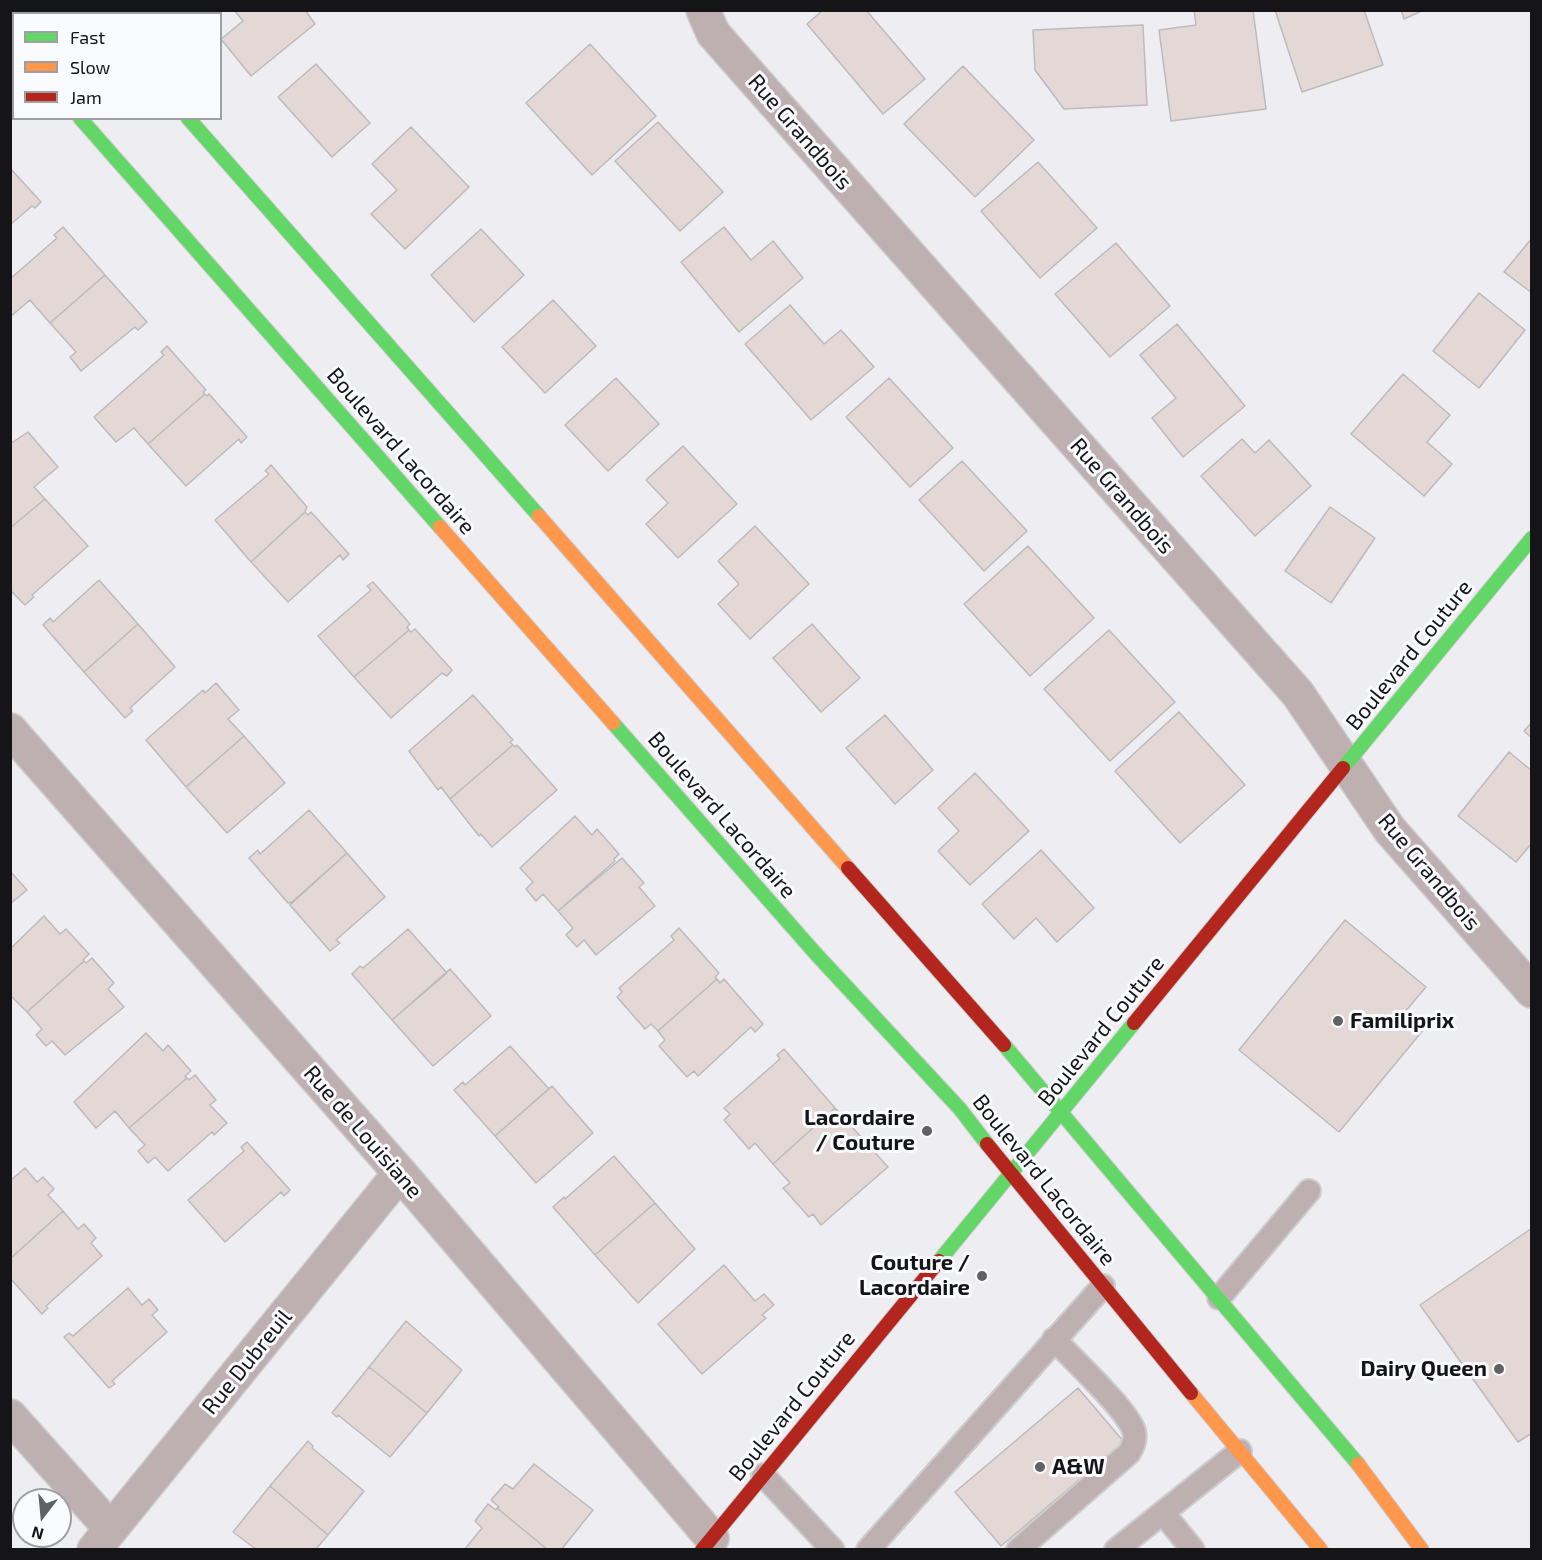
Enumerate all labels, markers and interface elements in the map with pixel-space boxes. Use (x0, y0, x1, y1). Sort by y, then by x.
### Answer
legend (12, 12, 222, 120)
text: Fast (70, 26, 105, 48)
text: Slow (70, 56, 110, 78)
street label: Rue Grandbois (743, 69, 857, 195)
text: Jam (70, 86, 102, 108)
street label: Boulevard Lacordaire (321, 362, 481, 540)
street label: Rue Grandbois (1065, 433, 1179, 559)
street label: Boulevard Couture (1340, 575, 1478, 735)
street label: Boulevard Lacordaire (642, 726, 802, 904)
street label: Rue Grandbois (1372, 808, 1486, 936)
street label: Boulevard Couture (1032, 951, 1170, 1111)
place label: Familiprix (1350, 1008, 1454, 1034)
marker: Familiprix (1331, 1014, 1345, 1028)
street label: Rue de Louisiane (298, 1060, 428, 1204)
street label: Boulevard Lacordaire (967, 1089, 1121, 1271)
place label: Lacordaire / Couture (804, 1105, 915, 1156)
marker: Lacordaire / Couture (920, 1124, 934, 1138)
place label: Couture / Lacordaire (859, 1250, 970, 1302)
marker: Couture / Lacordaire (975, 1269, 989, 1283)
street label: Rue Dubreuil (197, 1304, 297, 1420)
street label: Boulevard Couture (723, 1326, 861, 1486)
place label: Dairy Queen (1361, 1356, 1487, 1382)
marker: Dairy Queen (1492, 1362, 1506, 1376)
place label: A&W (1052, 1454, 1105, 1480)
marker: A&W (1033, 1460, 1047, 1474)
north arrow (12, 1488, 72, 1548)
text: N (29, 1523, 46, 1545)

